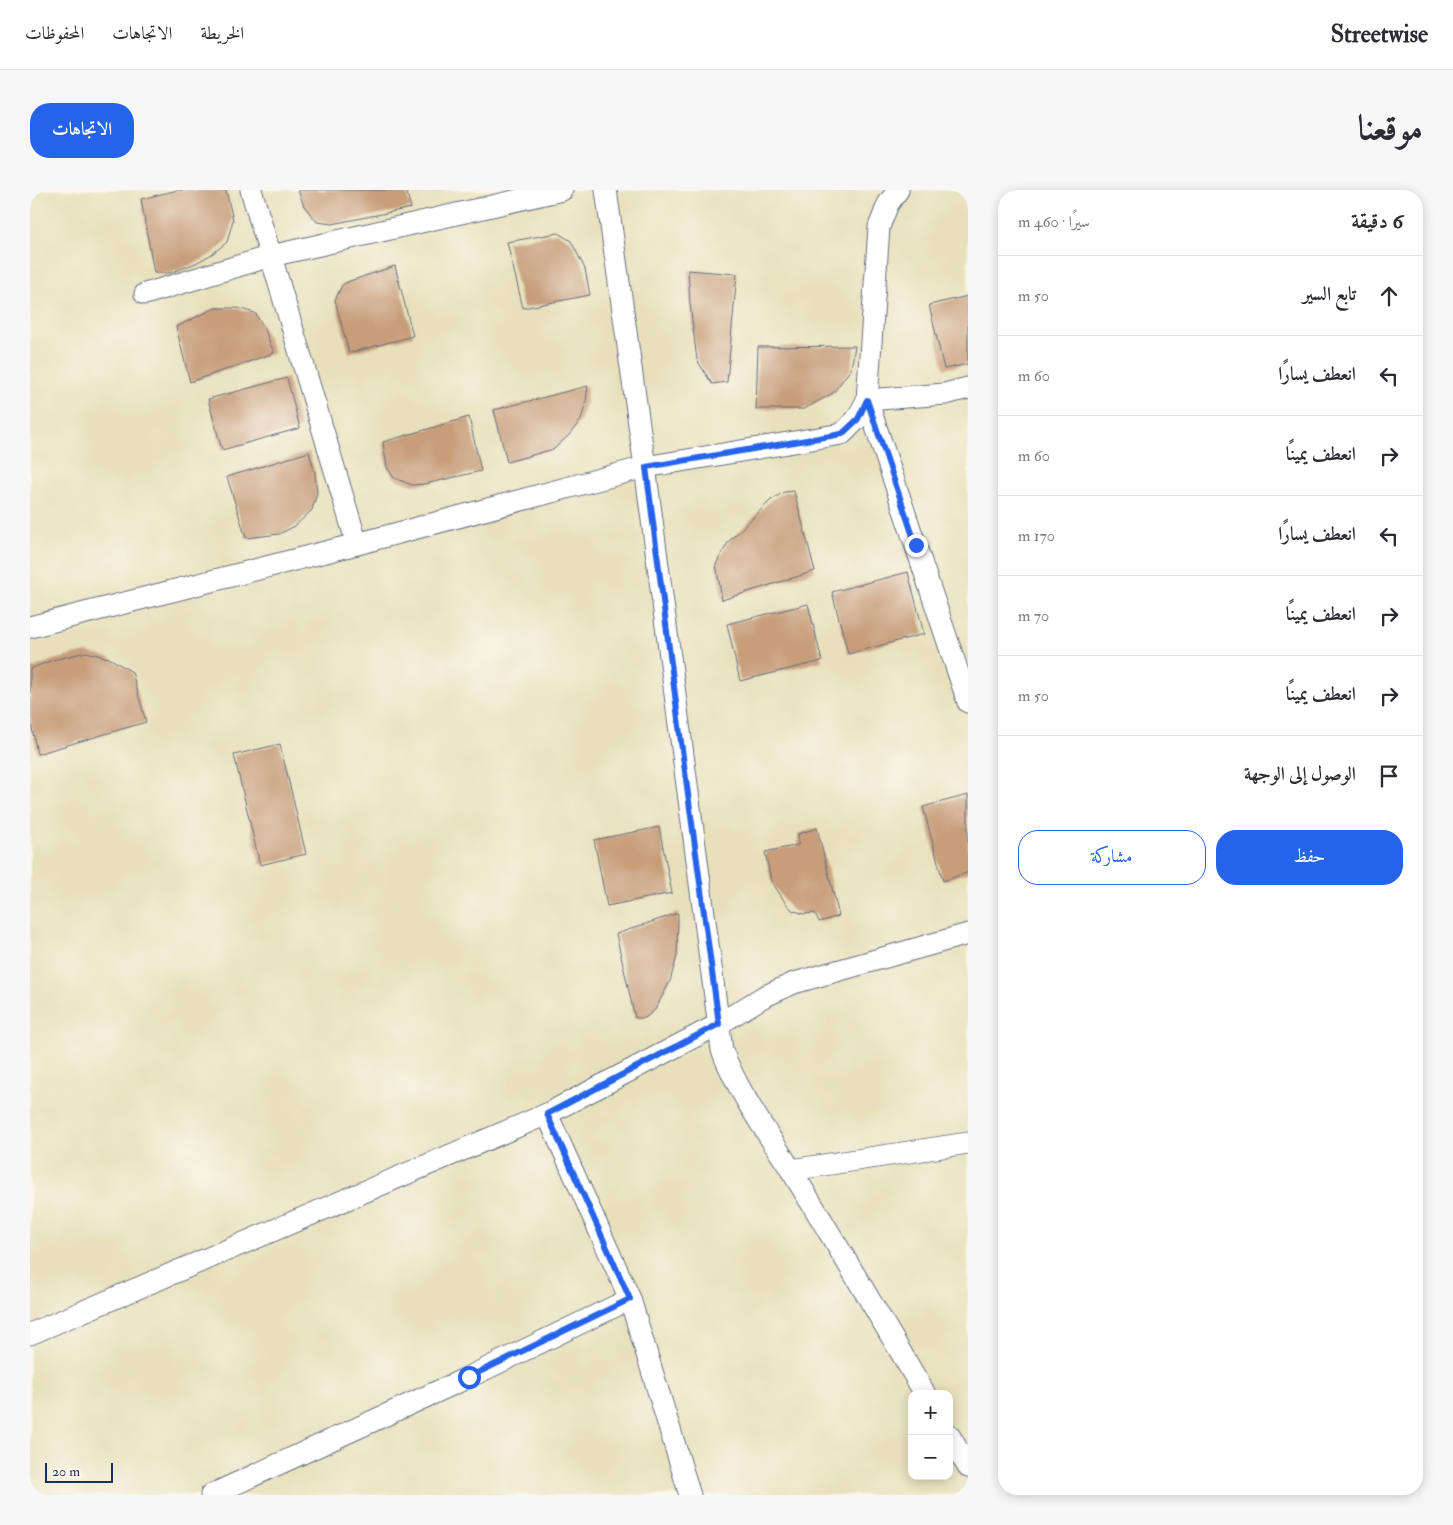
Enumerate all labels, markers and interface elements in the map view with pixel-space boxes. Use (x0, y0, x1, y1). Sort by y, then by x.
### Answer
text: Streetwise (1331, 19, 1428, 50)
text: المحفوظات (25, 22, 84, 45)
text: الاتجاهات (112, 22, 172, 45)
text: الخريطة (200, 22, 244, 45)
button: الاتجاهات (30, 103, 134, 158)
text: موقعنا (1358, 106, 1423, 150)
text: 6 دقيقة (1351, 208, 1403, 235)
text: سيرًا · 460 m (1018, 212, 1090, 232)
text: تابع السير (1302, 282, 1356, 306)
icon: ahead (1375, 282, 1403, 310)
text: 50 m (1018, 286, 1049, 306)
text: انعطف يسارًا (1278, 362, 1356, 386)
icon: left (1375, 362, 1403, 390)
text: 60 m (1018, 366, 1050, 386)
text: انعطف يمينًا (1286, 442, 1356, 466)
icon: right (1375, 442, 1403, 470)
text: 60 m (1018, 446, 1050, 466)
text: انعطف يسارًا (1278, 522, 1356, 546)
icon: left (1375, 522, 1403, 550)
text: 170 m (1018, 526, 1055, 546)
route end (905, 534, 928, 557)
text: انعطف يمينًا (1286, 602, 1356, 626)
icon: right (1375, 602, 1403, 630)
text: 70 m (1018, 606, 1049, 626)
text: انعطف يمينًا (1286, 682, 1356, 706)
icon: right (1375, 682, 1403, 710)
text: 50 m (1018, 686, 1049, 706)
text: الوصول إلى الوجهة (1244, 762, 1356, 786)
icon: arrive (1375, 762, 1403, 790)
button: مشاركة (1018, 830, 1206, 885)
button: حفظ (1216, 830, 1403, 885)
route start (458, 1366, 481, 1389)
map controls (908, 1390, 953, 1480)
button: + (908, 1390, 953, 1435)
button: − (908, 1435, 953, 1480)
scale bar (45, 1460, 112, 1483)
text: 20 m (52, 1463, 80, 1480)

